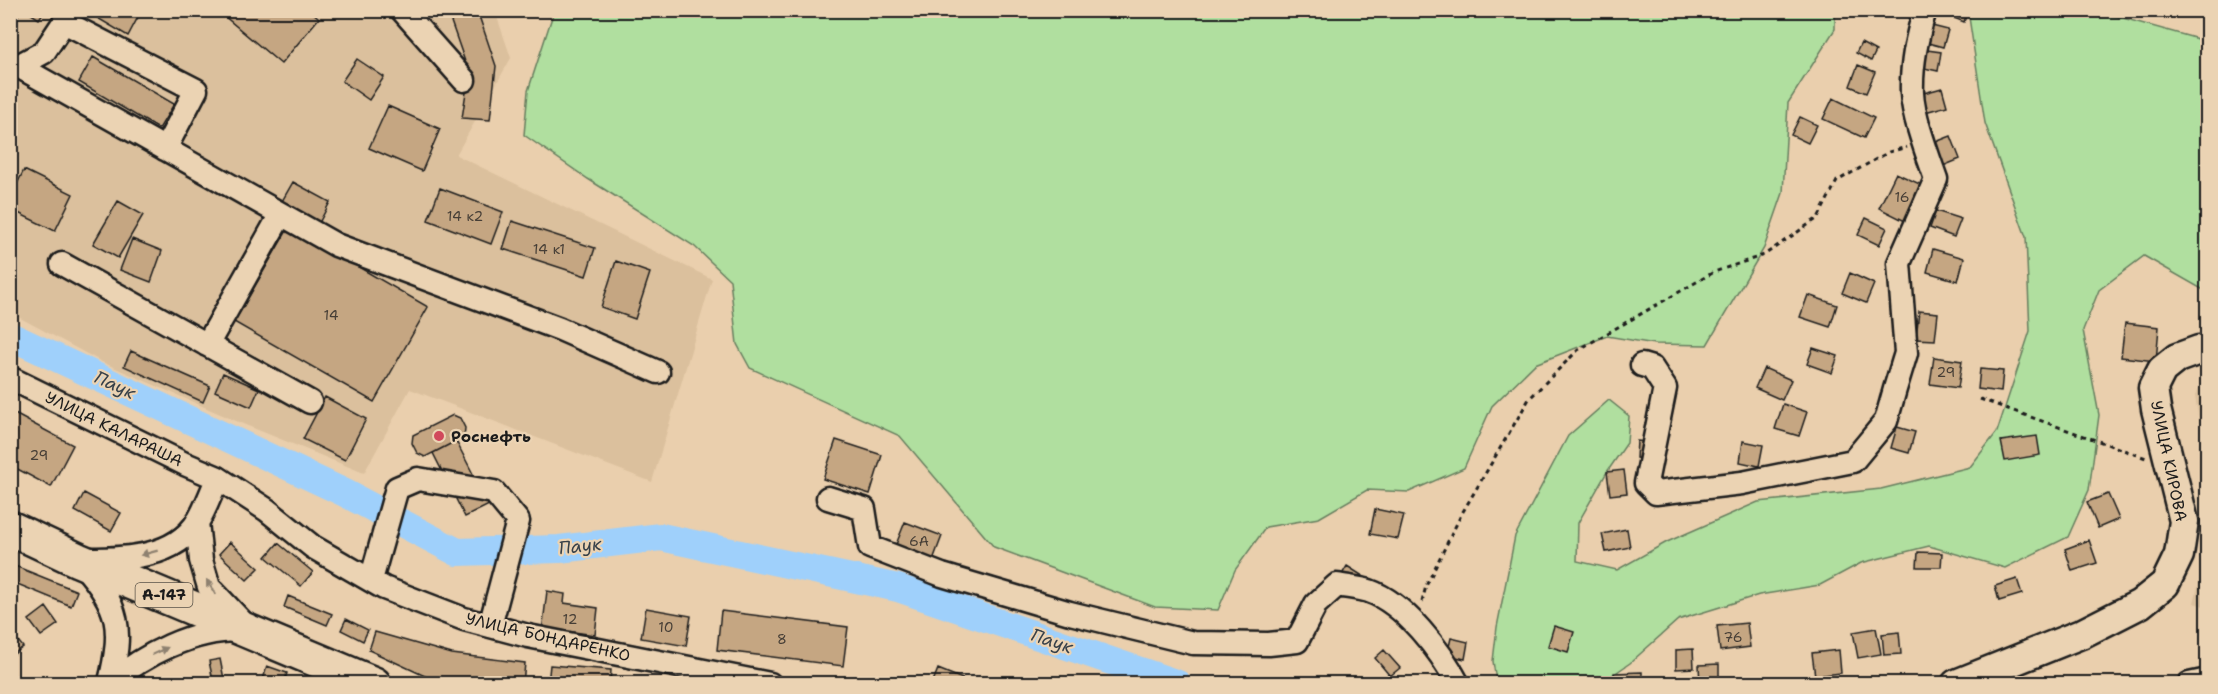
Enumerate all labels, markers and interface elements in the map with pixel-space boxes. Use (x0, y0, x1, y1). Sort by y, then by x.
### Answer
house number: 16 (1894, 188, 1910, 206)
house number: 14 к2 (447, 207, 483, 225)
house number: 14 к1 (533, 240, 565, 258)
house number: 14 (323, 306, 339, 324)
house number: 29 (1937, 363, 1955, 381)
water label: Паук (91, 365, 140, 405)
street label: УЛИЦА КАЛАРАША (42, 387, 186, 471)
street label: УЛИЦА КИРОВА (2146, 399, 2192, 523)
place label: Роснефть (451, 426, 531, 447)
marker: Роснефть (432, 429, 446, 443)
house number: 29 (30, 446, 48, 464)
water label: Паук (557, 532, 603, 560)
house number: 6А (909, 532, 929, 550)
one-way arrow (140, 549, 158, 558)
one-way arrow (206, 579, 217, 595)
road number: А-147 (136, 583, 192, 607)
street label: УЛИЦА БОНДАРЕНКО (464, 608, 632, 666)
house number: 12 (563, 610, 577, 628)
house number: 10 (658, 618, 674, 636)
water label: Паук (1028, 623, 1077, 659)
house number: 76 (1723, 628, 1743, 646)
house number: 8 (777, 630, 787, 648)
one-way arrow (151, 646, 169, 656)

